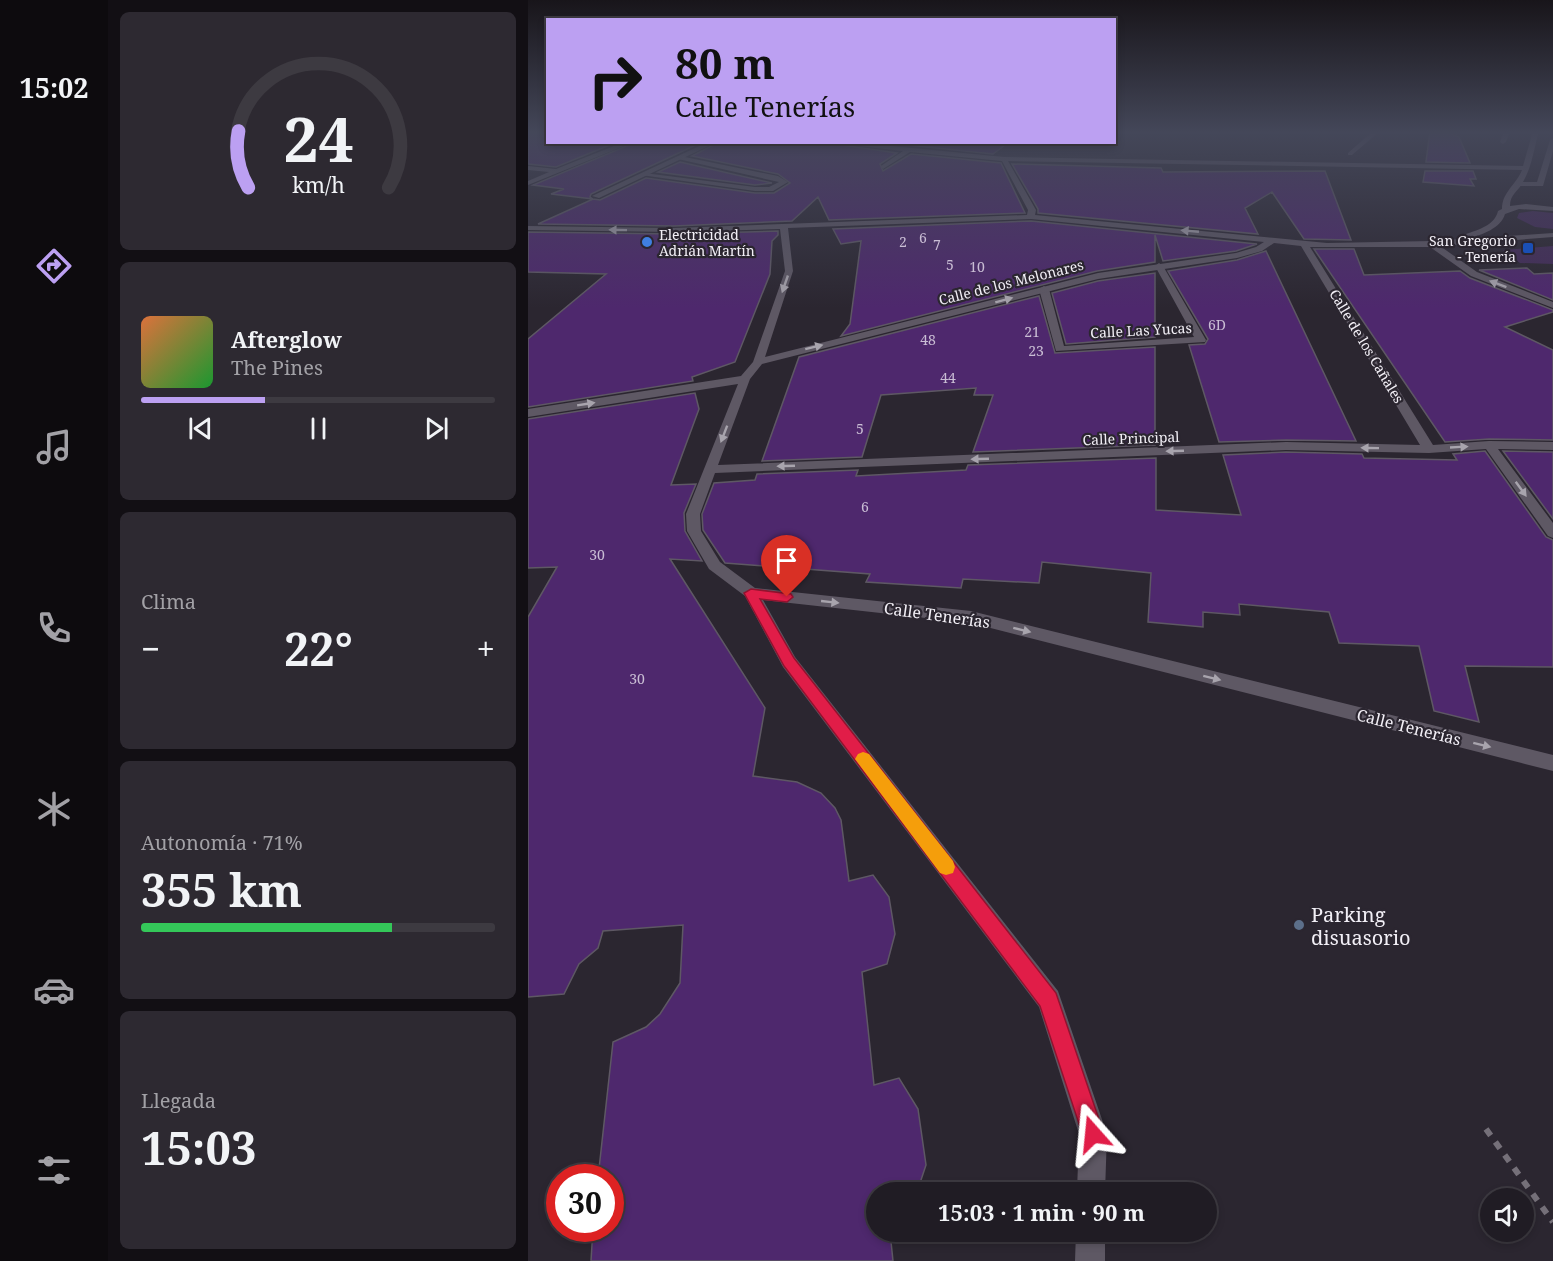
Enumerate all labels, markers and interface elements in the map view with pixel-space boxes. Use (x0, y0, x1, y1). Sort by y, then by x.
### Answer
text: 80 m (675, 34, 775, 91)
icon: right (576, 42, 654, 120)
text: 15:02 (19, 69, 89, 106)
text: Calle Tenerías (675, 88, 855, 125)
text: 24 (283, 95, 353, 180)
text: km/h (292, 170, 345, 199)
one-way arrow (608, 225, 627, 235)
place label: Electricidad Adrián Martín (659, 225, 755, 260)
one-way arrow (1180, 226, 1199, 236)
house number: 6 (919, 228, 927, 247)
place label: San Gregorio - Tenería (1429, 231, 1516, 266)
house number: 2 (899, 232, 907, 251)
marker: Electricidad Adrián Martín (640, 235, 654, 249)
house number: 7 (933, 235, 941, 254)
marker: San Gregorio - Tenería (1521, 241, 1535, 255)
icon: directions (33, 245, 75, 287)
street label: Calle de los Melonares (937, 255, 1085, 309)
house number: 5 (946, 255, 954, 274)
house number: 10 (969, 257, 985, 276)
one-way arrow (780, 275, 789, 293)
one-way arrow (1489, 279, 1507, 289)
street label: Calle de los Cañales (1325, 285, 1409, 407)
one-way arrow (994, 294, 1013, 304)
house number: 6D (1208, 315, 1226, 334)
street label: Calle Las Yucas (1090, 318, 1192, 342)
house number: 21 (1024, 322, 1040, 341)
text: Afterglow (231, 324, 342, 354)
house number: 48 (920, 330, 936, 349)
one-way arrow (805, 341, 824, 351)
house number: 23 (1028, 341, 1044, 360)
text: The Pines (231, 354, 323, 381)
house number: 44 (940, 368, 956, 387)
one-way arrow (576, 399, 595, 408)
icon: previous (184, 412, 217, 445)
icon: pause (302, 412, 335, 445)
icon: next (420, 412, 453, 445)
house number: 5 (856, 419, 864, 438)
one-way arrow (719, 425, 728, 443)
icon: music (33, 426, 75, 468)
street label: Calle Principal (1082, 427, 1180, 449)
one-way arrow (1449, 442, 1468, 451)
one-way arrow (1361, 443, 1380, 452)
one-way arrow (1166, 446, 1185, 455)
one-way arrow (971, 454, 990, 463)
one-way arrow (776, 462, 795, 471)
one-way arrow (1515, 481, 1527, 497)
house number: 6 (861, 497, 869, 516)
pin (761, 535, 812, 597)
icon: arrive (770, 544, 803, 577)
house number: 30 (589, 545, 605, 564)
text: Clima (141, 588, 196, 615)
one-way arrow (820, 597, 839, 607)
street label: Calle Tenerías (883, 597, 991, 633)
icon: phone (33, 607, 75, 649)
text: 22° (284, 618, 353, 679)
text: − (141, 626, 160, 671)
text: + (477, 626, 495, 671)
one-way arrow (1013, 626, 1032, 636)
house number: 30 (629, 669, 645, 688)
one-way arrow (1202, 673, 1221, 683)
street label: Calle Tenerías (1355, 703, 1463, 751)
one-way arrow (1473, 741, 1491, 751)
icon: climate (33, 788, 75, 830)
text: Autonomía · 71% (141, 829, 303, 856)
text: 355 km (141, 859, 302, 920)
place label: Parking disuasorio (1311, 901, 1411, 951)
marker: Parking disuasorio (1292, 918, 1306, 932)
icon: car (33, 969, 75, 1011)
text: Llegada (141, 1087, 216, 1114)
position arrow (1061, 1102, 1125, 1166)
text: 15:03 (141, 1117, 256, 1178)
icon: filters (33, 1149, 75, 1191)
speed limit sign: 30 (546, 1164, 624, 1242)
map controls (1480, 1188, 1534, 1242)
button: sound (1480, 1188, 1534, 1242)
text: 15:03 · 1 min · 90 m (938, 1197, 1145, 1227)

